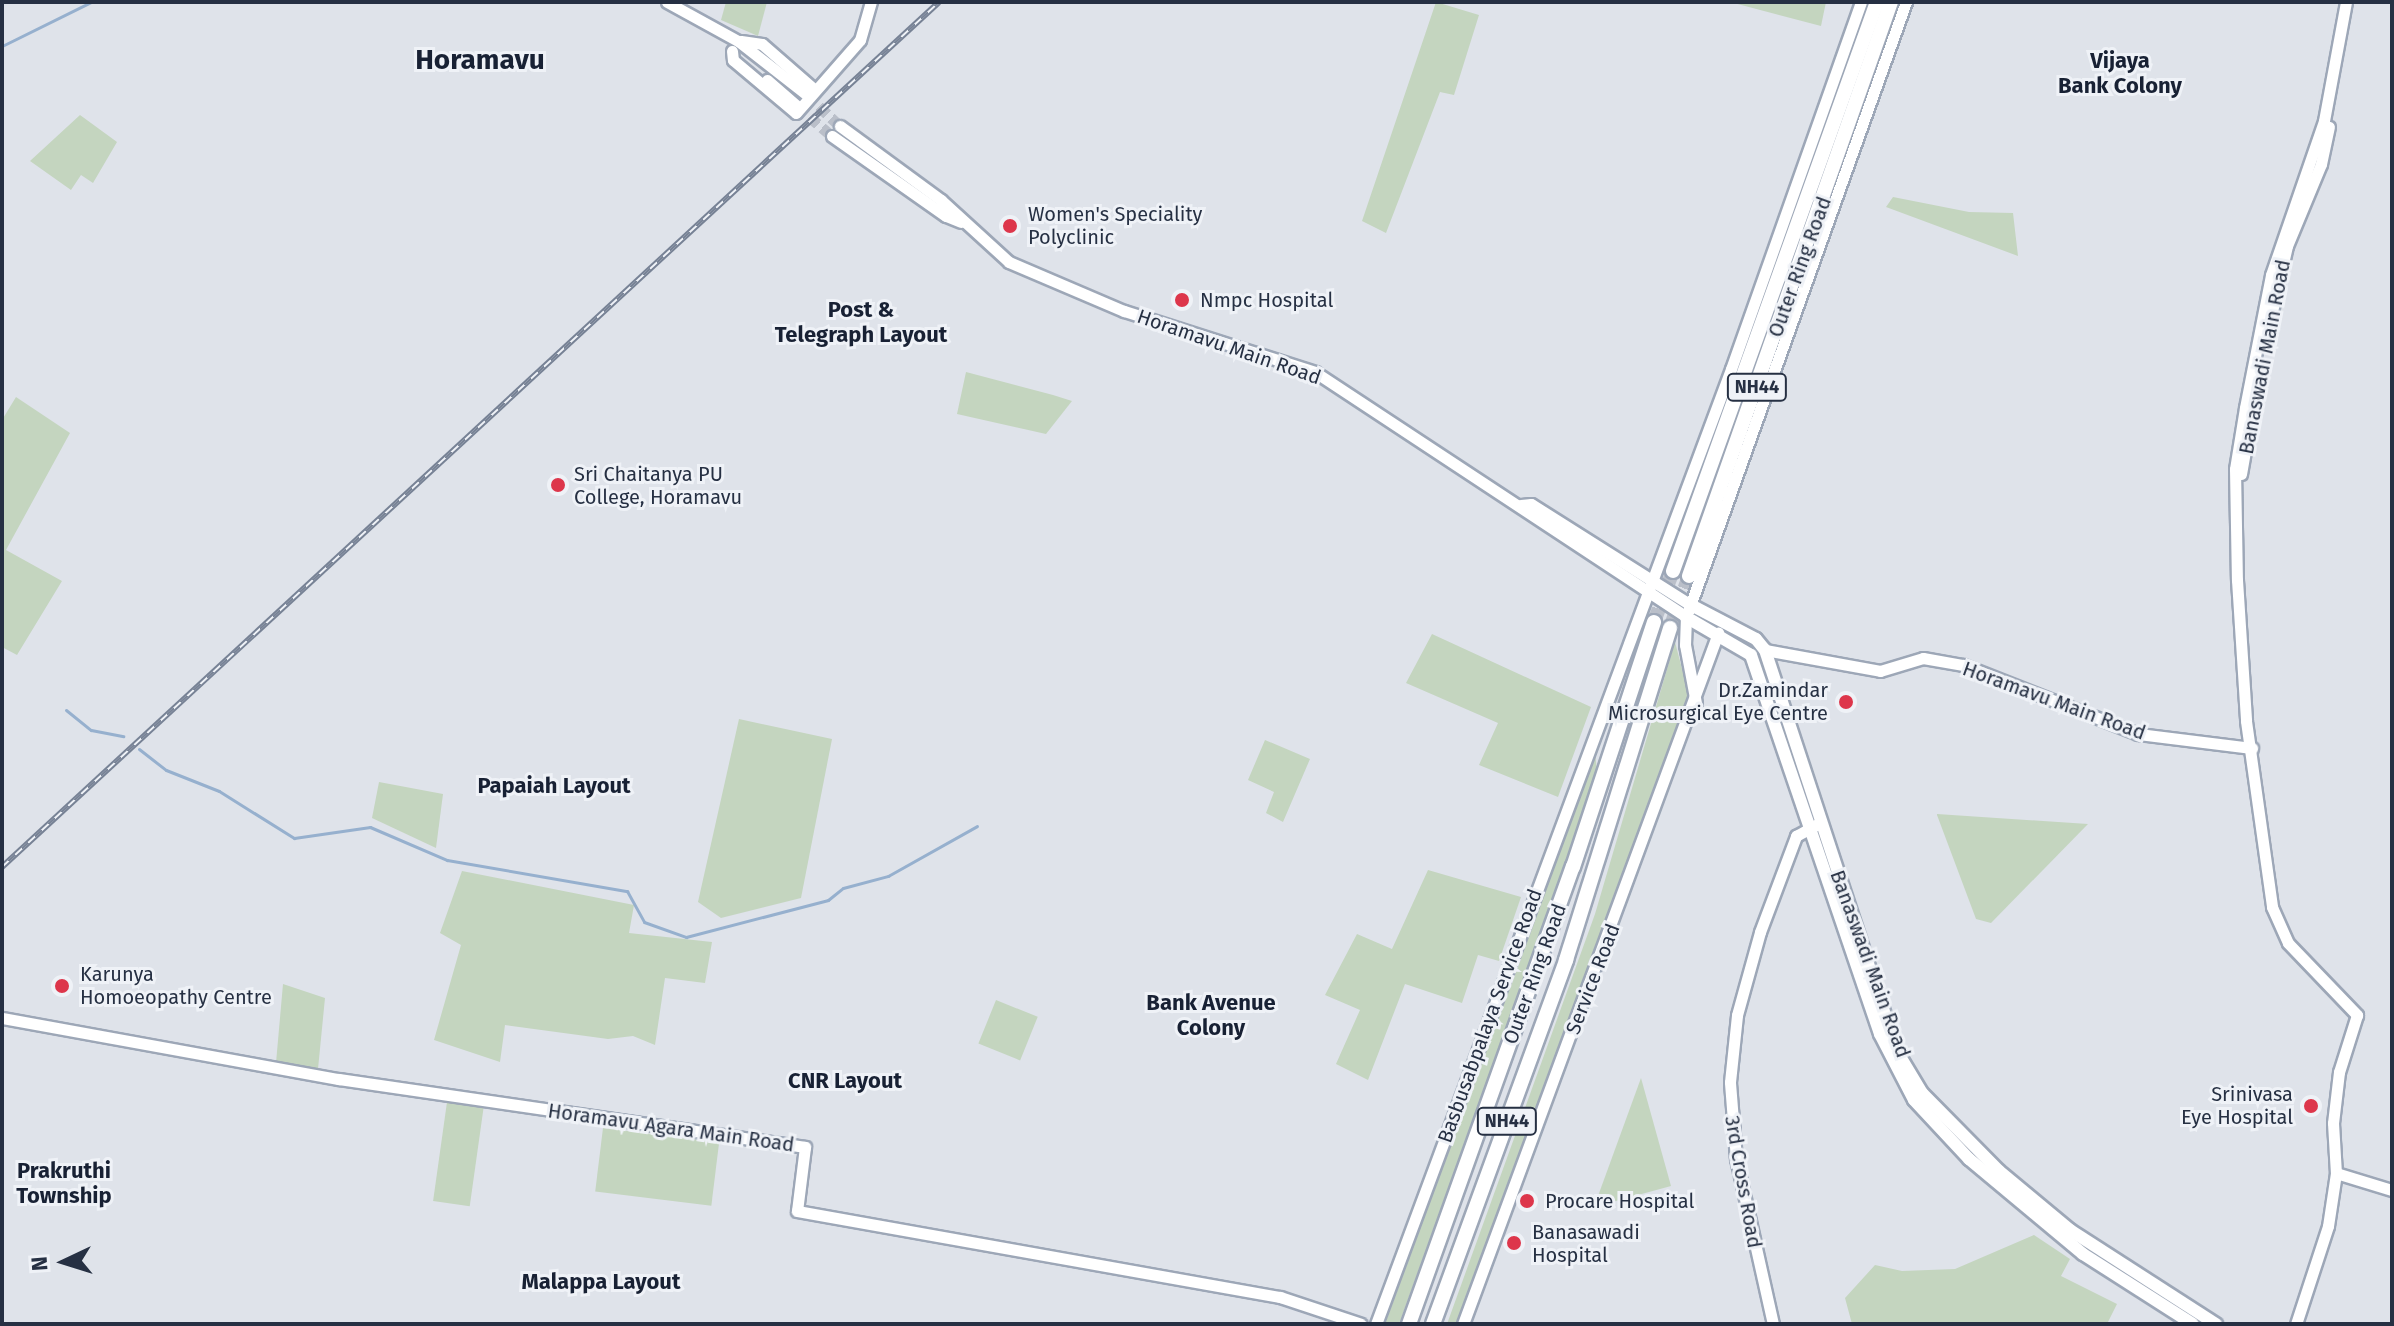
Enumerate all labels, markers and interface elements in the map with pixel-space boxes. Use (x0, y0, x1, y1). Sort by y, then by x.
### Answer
district label: Horamavu (415, 43, 545, 77)
district label: Vijaya Bank Colony (2058, 47, 2182, 98)
street label: Outer Ring Road (1763, 194, 1837, 340)
place label: Women's Speciality Polyclinic (1028, 202, 1202, 249)
marker: Women's Speciality Polyclinic (999, 215, 1021, 237)
street label: Banaswadi Main Road (2234, 258, 2296, 456)
place label: Nmpc Hospital (1200, 288, 1333, 312)
marker: Nmpc Hospital (1171, 289, 1193, 311)
district label: Post & Telegraph Layout (775, 296, 947, 348)
street label: Horamavu Main Road (1134, 304, 1324, 390)
road number: NH44 (1725, 373, 1789, 401)
place label: Sri Chaitanya PU College, Horamavu (574, 462, 742, 509)
marker: Sri Chaitanya PU College, Horamavu (549, 476, 567, 494)
street label: Horamavu Main Road (1959, 657, 2149, 745)
place label: Dr.Zamindar Microsurgical Eye Centre (1608, 678, 1828, 725)
marker: Dr.Zamindar Microsurgical Eye Centre (1835, 691, 1857, 713)
district label: Papaiah Layout (477, 773, 631, 799)
street label: Banaswadi Main Road (1825, 867, 1915, 1061)
street label: Basbusabpalaya Service Road (1433, 886, 1547, 1146)
street label: Outer Ring Road (1498, 901, 1572, 1047)
street label: Service Road (1561, 920, 1625, 1038)
place label: Karunya Homoeopathy Centre (80, 962, 272, 1009)
marker: Karunya Homoeopathy Centre (51, 975, 73, 997)
district label: Bank Avenue Colony (1146, 989, 1276, 1040)
district label: CNR Layout (788, 1068, 902, 1094)
place label: Srinivasa Eye Hospital (2181, 1082, 2293, 1129)
marker: Srinivasa Eye Hospital (2300, 1095, 2322, 1117)
street label: Horamavu Agara Main Road (546, 1099, 796, 1157)
road number: NH44 (1475, 1107, 1539, 1135)
street label: 3rd Cross Road (1720, 1114, 1766, 1250)
district label: Prakruthi Township (16, 1157, 112, 1208)
place label: Procare Hospital (1545, 1189, 1694, 1213)
marker: Procare Hospital (1516, 1190, 1538, 1212)
place label: Banasawadi Hospital (1532, 1220, 1640, 1267)
north arrow (24, 1222, 104, 1302)
marker: Banasawadi Hospital (1503, 1232, 1525, 1254)
text: N (26, 1255, 54, 1272)
district label: Malappa Layout (522, 1269, 680, 1295)

